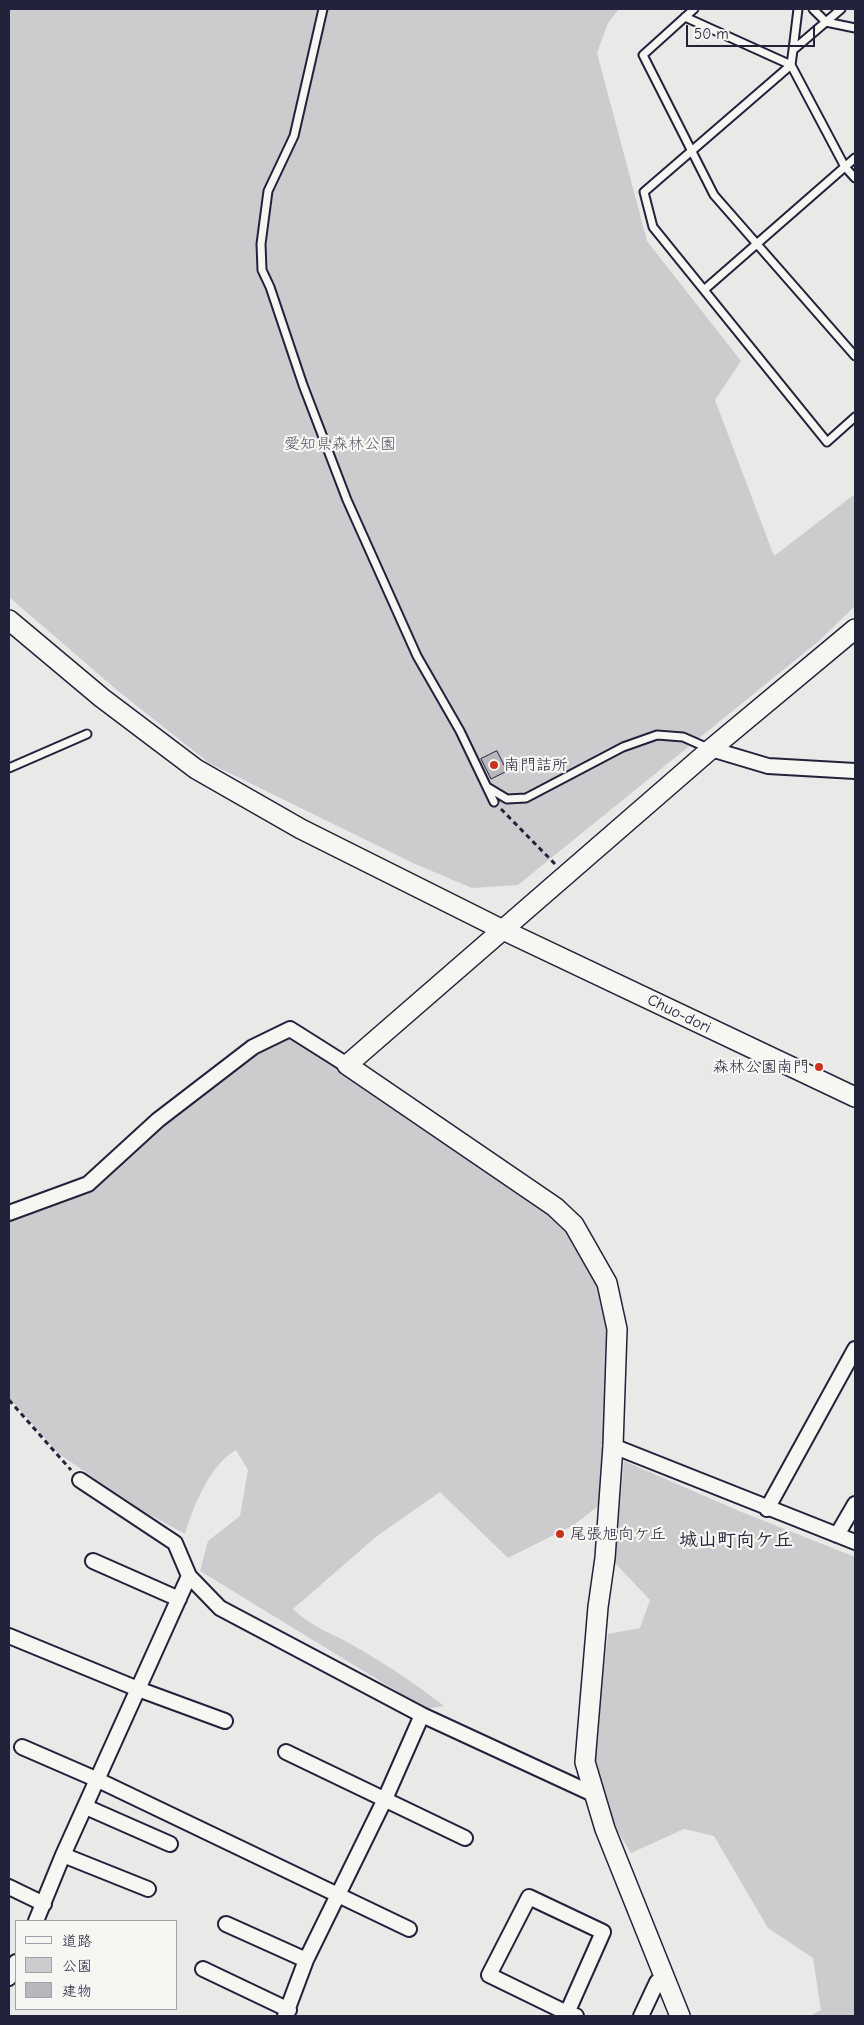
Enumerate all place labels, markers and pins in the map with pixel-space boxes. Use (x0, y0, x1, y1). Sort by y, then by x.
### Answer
place label: 南門詰所 (504, 755, 568, 775)
marker: 南門詰所 (488, 759, 500, 771)
place label: 森林公園南門 (713, 1057, 809, 1077)
marker: 森林公園南門 (813, 1061, 825, 1073)
place label: 尾張旭向ケ丘 (570, 1524, 666, 1544)
marker: 尾張旭向ケ丘 (554, 1528, 566, 1540)

